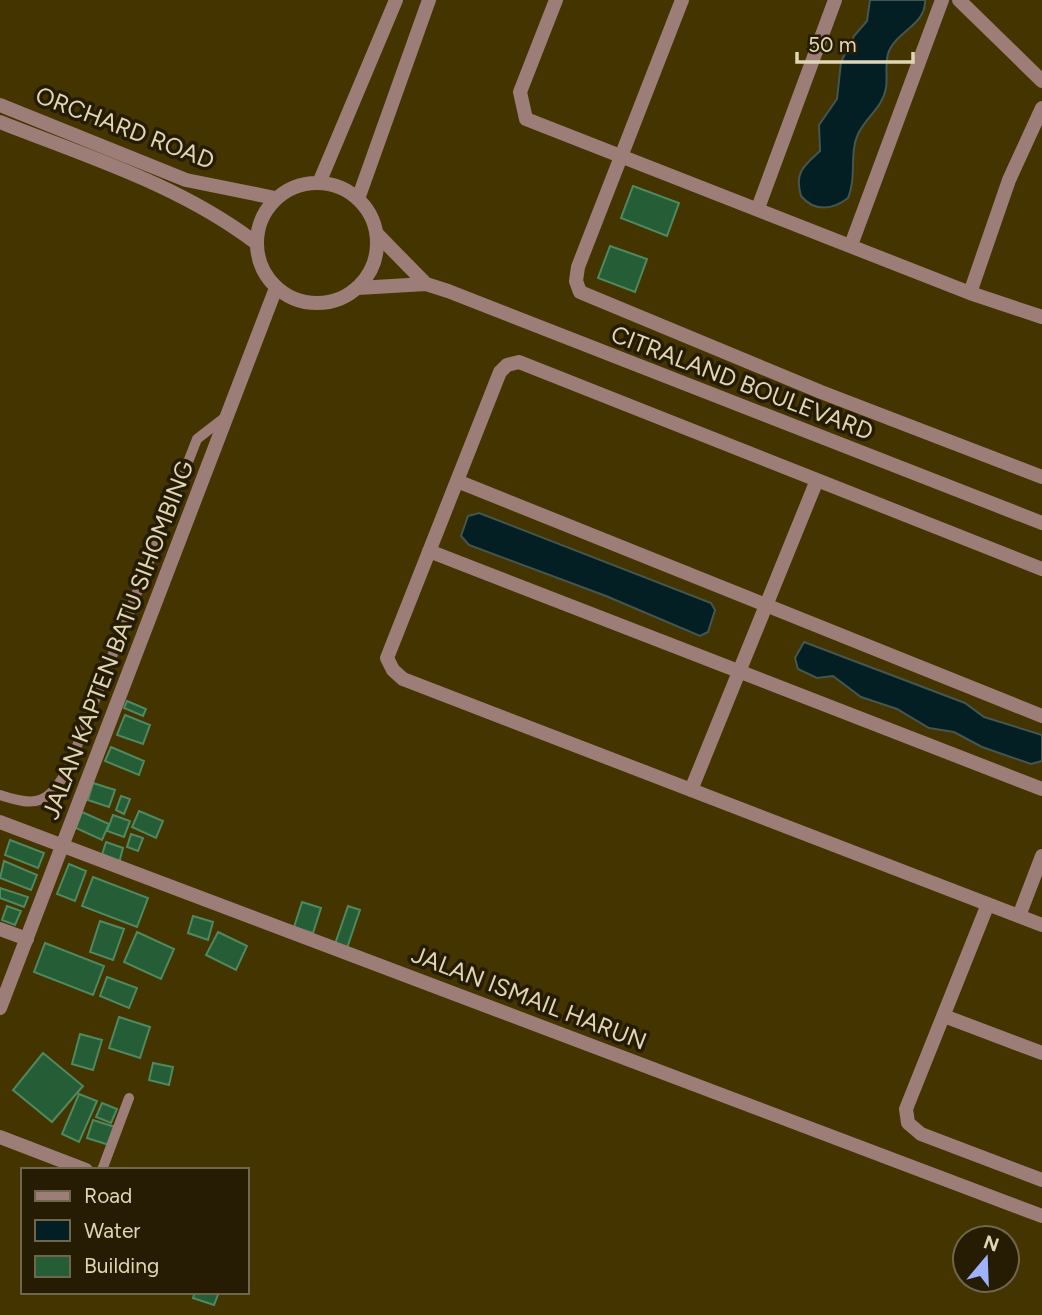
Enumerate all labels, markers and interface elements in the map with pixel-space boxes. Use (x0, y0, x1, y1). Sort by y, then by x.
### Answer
scale bar (797, 21, 912, 65)
text: 50 m (808, 32, 857, 57)
street label: ORCHARD ROAD (32, 80, 219, 175)
street label: CITRALAND BOULEVARD (607, 319, 877, 446)
street label: JALAN KAPTEN BATU SIHOMBING (36, 457, 199, 823)
street label: JALAN ISMAIL HARUN (408, 939, 651, 1056)
legend (21, 1168, 248, 1294)
text: Road (84, 1183, 132, 1208)
text: Water (84, 1218, 140, 1243)
north arrow (951, 1224, 1021, 1294)
text: N (981, 1230, 1002, 1257)
text: Building (84, 1253, 159, 1278)

